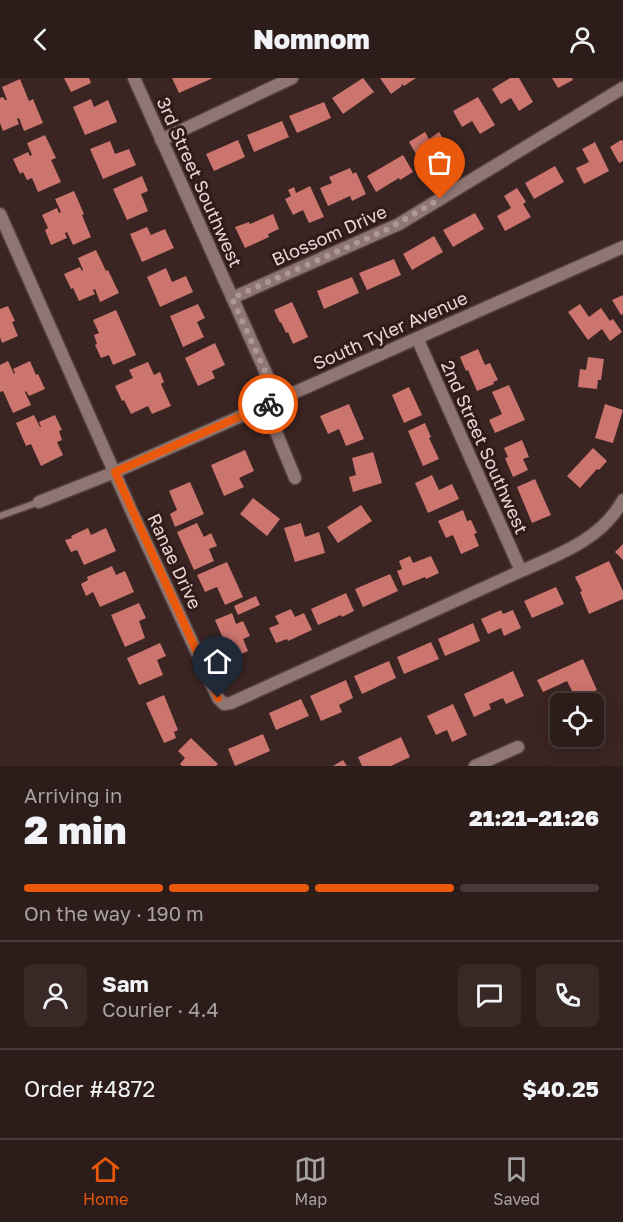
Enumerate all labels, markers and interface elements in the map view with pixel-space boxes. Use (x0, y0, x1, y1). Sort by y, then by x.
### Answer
icon: back (24, 23, 57, 56)
text: Nomnom (253, 23, 370, 55)
icon: person (566, 23, 599, 56)
street label: 3rd Street Southwest (153, 94, 247, 270)
pin (414, 137, 465, 199)
icon: bag (423, 146, 456, 179)
street label: Blossom Drive (268, 200, 390, 270)
street label: South Tyler Avenue (309, 286, 471, 374)
street label: 2nd Street Southwest (437, 357, 533, 537)
courier (238, 374, 298, 434)
icon: bike (252, 388, 285, 421)
street label: Ranae Drive (143, 510, 207, 612)
pin (192, 636, 243, 698)
icon: home (201, 645, 234, 678)
map controls (550, 693, 604, 747)
button: locate (550, 693, 604, 747)
text: Arriving in (24, 783, 122, 807)
text: 21:21–21:26 (469, 804, 599, 831)
text: 2 min (24, 806, 127, 853)
text: On the way · 190 m (24, 901, 204, 925)
button: person (24, 964, 87, 1027)
button: chat (458, 964, 521, 1027)
button: phone (536, 964, 599, 1027)
text: Sam (102, 970, 149, 997)
text: Courier · 4.4 (102, 997, 219, 1021)
text: Order #4872 (24, 1075, 155, 1102)
text: $40.25 (522, 1075, 599, 1102)
tab: Home (83, 1153, 128, 1209)
tab: Map (294, 1153, 327, 1209)
tab: Saved (493, 1153, 540, 1209)

